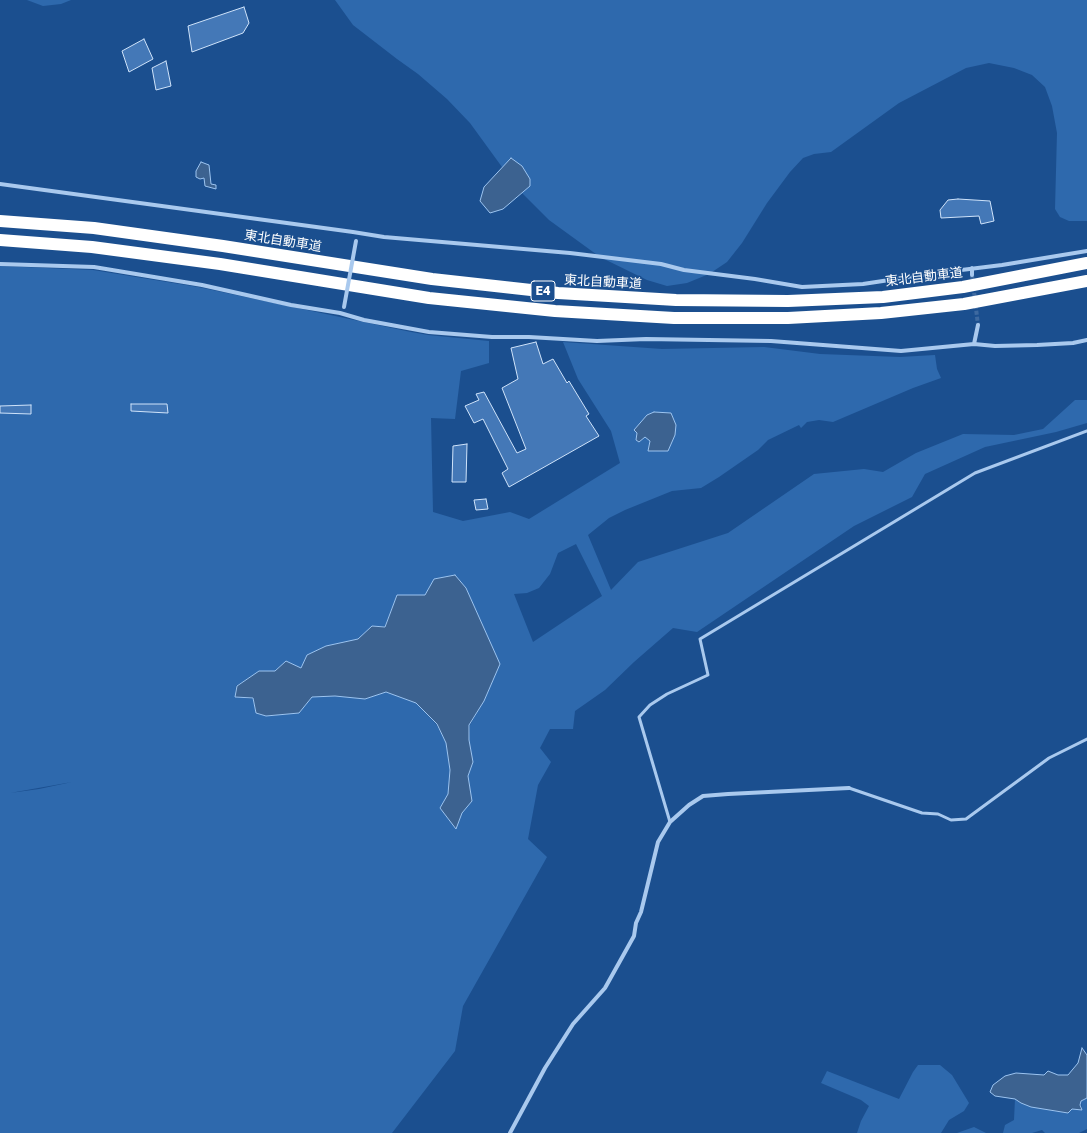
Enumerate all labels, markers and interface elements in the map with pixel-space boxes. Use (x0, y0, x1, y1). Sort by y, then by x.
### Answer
street label: 東北自動車道 (243, 227, 323, 255)
street label: 東北自動車道 (884, 265, 964, 289)
street label: 東北自動車道 (564, 272, 642, 292)
road number: E4 (531, 281, 555, 301)

